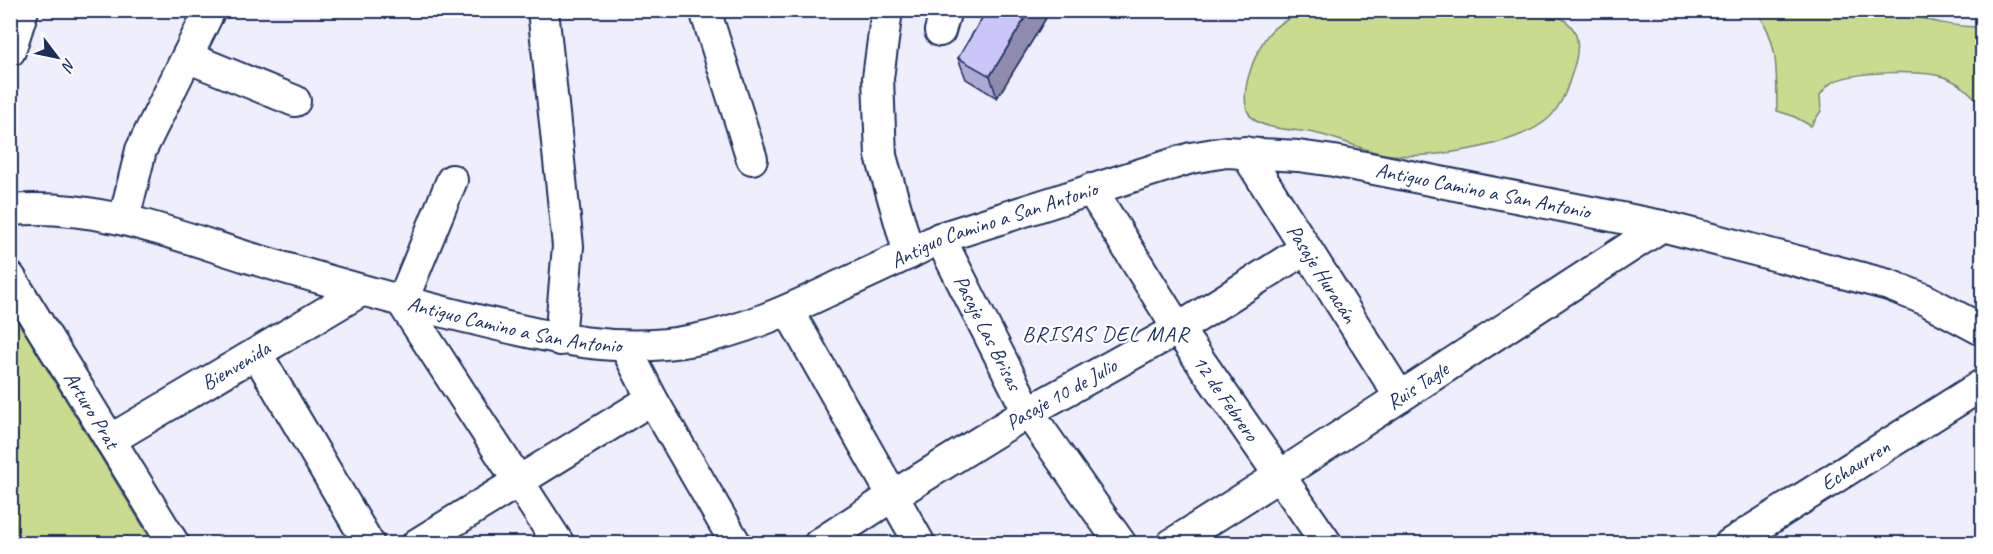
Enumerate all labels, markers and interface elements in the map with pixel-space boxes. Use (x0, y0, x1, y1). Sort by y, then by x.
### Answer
north arrow (27, 27, 87, 87)
text: N (56, 55, 80, 77)
street label: Antiguo Camino a San Antonio (1374, 157, 1595, 225)
street label: Antiguo Camino a San Antonio (886, 175, 1103, 274)
street label: Pasaje Huracán (1281, 220, 1363, 328)
street label: Pasaje Las Brisas (948, 271, 1029, 396)
street label: Antiguo Camino a San Antonio (405, 290, 625, 358)
district label: BRISAS DEL MAR (1022, 320, 1191, 348)
street label: Bienvenida (197, 334, 276, 396)
street label: 12 de Febrero (1187, 350, 1266, 447)
street label: Pasaje 10 de Julio (1001, 352, 1123, 436)
street label: Ruis Tagle (1382, 355, 1455, 415)
street label: Arturo Prat (58, 367, 126, 455)
street label: Echaurren (1816, 433, 1895, 496)

